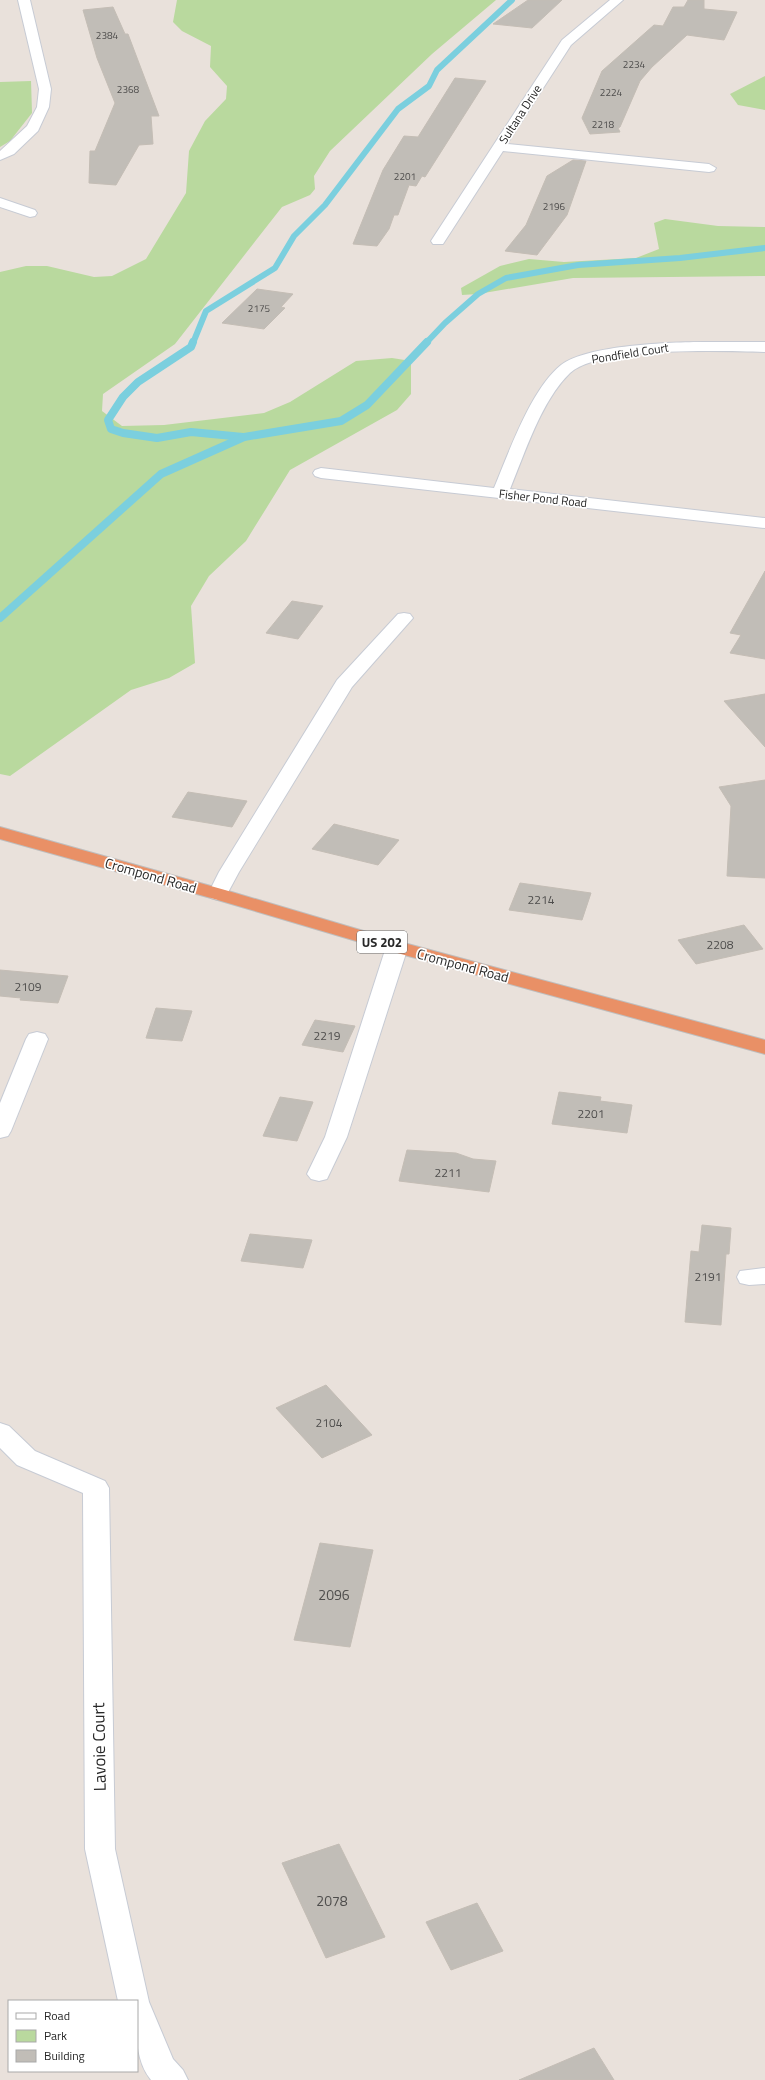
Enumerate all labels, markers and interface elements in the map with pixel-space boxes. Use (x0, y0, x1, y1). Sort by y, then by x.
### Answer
house number: 2384 (96, 28, 119, 43)
house number: 2234 (623, 57, 646, 72)
street label: Sultana Drive (494, 81, 546, 147)
house number: 2368 (117, 82, 140, 97)
house number: 2224 (600, 85, 623, 100)
house number: 2218 (592, 117, 615, 132)
house number: 2201 (394, 169, 416, 184)
house number: 2196 (543, 199, 566, 214)
house number: 2175 (248, 301, 271, 316)
street label: Pondfield Court (590, 337, 671, 368)
street label: Fisher Pond Road (498, 484, 588, 512)
street label: Crompond Road (103, 852, 199, 898)
house number: 2214 (528, 890, 555, 909)
road number: US 202 (357, 931, 407, 953)
house number: 2208 (707, 935, 734, 954)
street label: Crompond Road (415, 943, 511, 987)
house number: 2109 (15, 977, 42, 996)
house number: 2219 (314, 1026, 341, 1045)
house number: 2201 (578, 1104, 604, 1123)
house number: 2211 (435, 1163, 461, 1182)
house number: 2191 (695, 1267, 721, 1286)
house number: 2104 (316, 1413, 343, 1432)
house number: 2096 (318, 1584, 350, 1605)
street label: Lavoie Court (85, 1702, 113, 1792)
house number: 2078 (316, 1890, 348, 1911)
legend (8, 2000, 138, 2072)
text: Road (44, 2006, 70, 2025)
text: Park (44, 2026, 67, 2045)
text: Building (44, 2046, 85, 2065)

